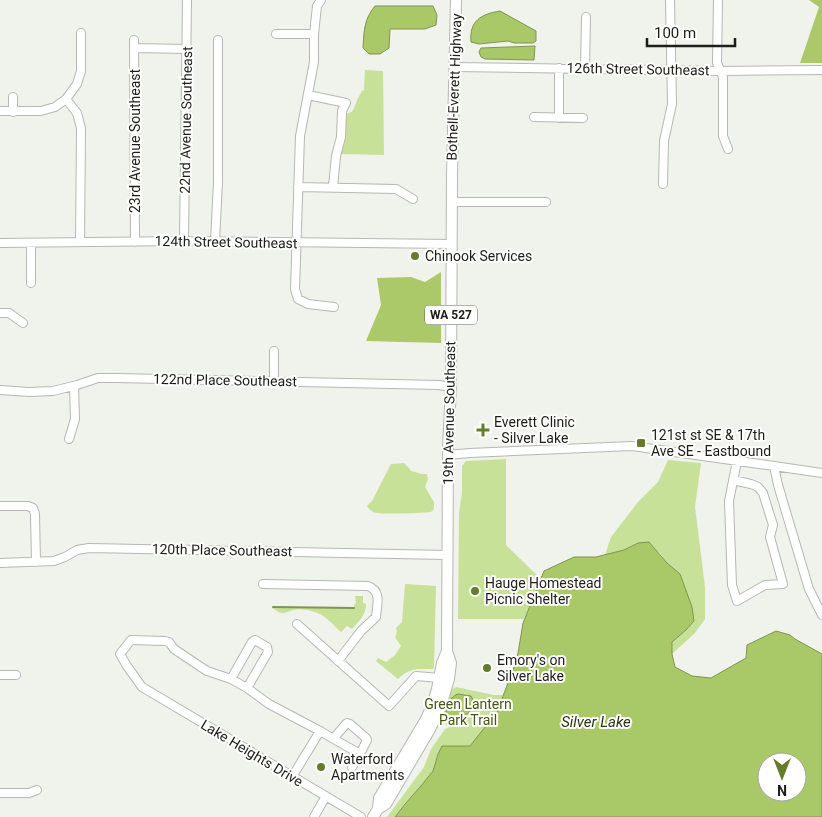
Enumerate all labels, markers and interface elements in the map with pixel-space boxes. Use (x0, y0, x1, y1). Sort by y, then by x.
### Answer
street label: Bothell-Everett Highway (443, 13, 465, 161)
scale bar (647, 15, 734, 47)
text: 100 m (654, 24, 696, 42)
street label: 22nd Avenue Southeast (177, 46, 195, 194)
street label: 126th Street Southeast (566, 60, 710, 78)
street label: 23rd Avenue Southeast (127, 69, 143, 213)
street label: 124th Street Southeast (154, 233, 298, 251)
place label: Chinook Services (425, 248, 532, 264)
marker: Chinook Services (409, 250, 421, 262)
road number: WA 527 (425, 306, 477, 324)
street label: 19th Avenue Southeast (440, 341, 458, 485)
street label: 122nd Place Southeast (153, 371, 298, 389)
place label: Everett Clinic - Silver Lake (494, 414, 575, 446)
marker: Everett Clinic - Silver Lake (476, 423, 490, 437)
place label: 121st st SE & 17th Ave SE - Eastbound (651, 427, 771, 459)
marker: 121st st SE & 17th Ave SE - Eastbound (635, 437, 647, 449)
street label: 120th Place Southeast (152, 541, 293, 559)
place label: Hauge Homestead Picnic Shelter (485, 575, 602, 607)
marker: Hauge Homestead Picnic Shelter (469, 585, 481, 597)
place label: Emory's on Silver Lake (497, 652, 565, 684)
marker: Emory's on Silver Lake (481, 662, 493, 674)
park label: Green Lantern Park Trail (424, 696, 512, 728)
water label: Silver Lake (561, 713, 631, 731)
street label: Lake Heights Drive (198, 716, 306, 790)
place label: Waterford Apartments (331, 751, 405, 783)
north arrow (757, 752, 807, 802)
marker: Waterford Apartments (315, 761, 327, 773)
text: N (777, 782, 787, 798)

